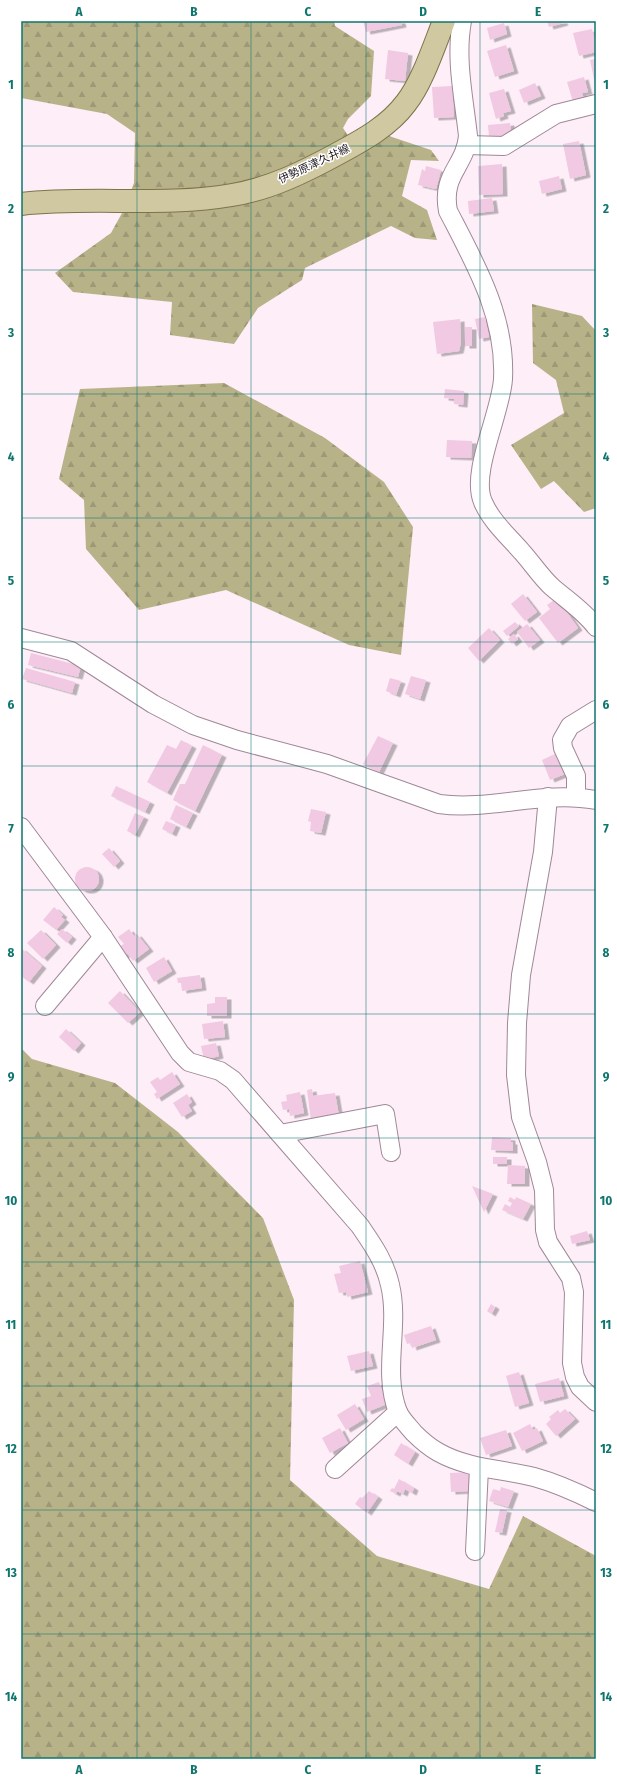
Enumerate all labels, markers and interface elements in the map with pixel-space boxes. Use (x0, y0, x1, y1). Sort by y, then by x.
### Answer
text: A (74, 4, 83, 19)
text: B (190, 4, 198, 19)
text: C (305, 4, 312, 19)
text: D (419, 4, 427, 19)
text: E (535, 4, 541, 19)
text: 1 (8, 77, 14, 92)
text: 1 (603, 77, 609, 92)
street label: 伊勢原津久井線 (276, 142, 352, 186)
text: 2 (7, 201, 14, 216)
text: 2 (602, 201, 609, 216)
text: 3 (7, 325, 14, 340)
text: 3 (602, 325, 609, 340)
text: 4 (8, 449, 15, 464)
text: 4 (603, 449, 610, 464)
text: 5 (8, 573, 14, 588)
text: 5 (603, 573, 609, 588)
text: 6 (8, 697, 15, 712)
text: 6 (603, 697, 610, 712)
text: 7 (8, 821, 14, 836)
text: 7 (603, 821, 609, 836)
text: 8 (8, 945, 15, 960)
text: 8 (603, 945, 610, 960)
text: 9 (8, 1069, 15, 1084)
text: 9 (603, 1069, 610, 1084)
text: 10 (5, 1193, 17, 1208)
text: 10 (600, 1193, 612, 1208)
text: 11 (6, 1317, 16, 1332)
text: 11 (601, 1317, 611, 1332)
text: 12 (5, 1441, 17, 1456)
text: 12 (600, 1441, 612, 1456)
text: 13 (5, 1565, 17, 1580)
text: 13 (600, 1565, 612, 1580)
text: 14 (5, 1689, 17, 1704)
text: 14 (600, 1689, 612, 1704)
text: A (74, 1762, 83, 1777)
text: B (190, 1762, 198, 1777)
text: C (305, 1762, 312, 1777)
text: D (419, 1762, 427, 1777)
text: E (535, 1762, 541, 1777)

